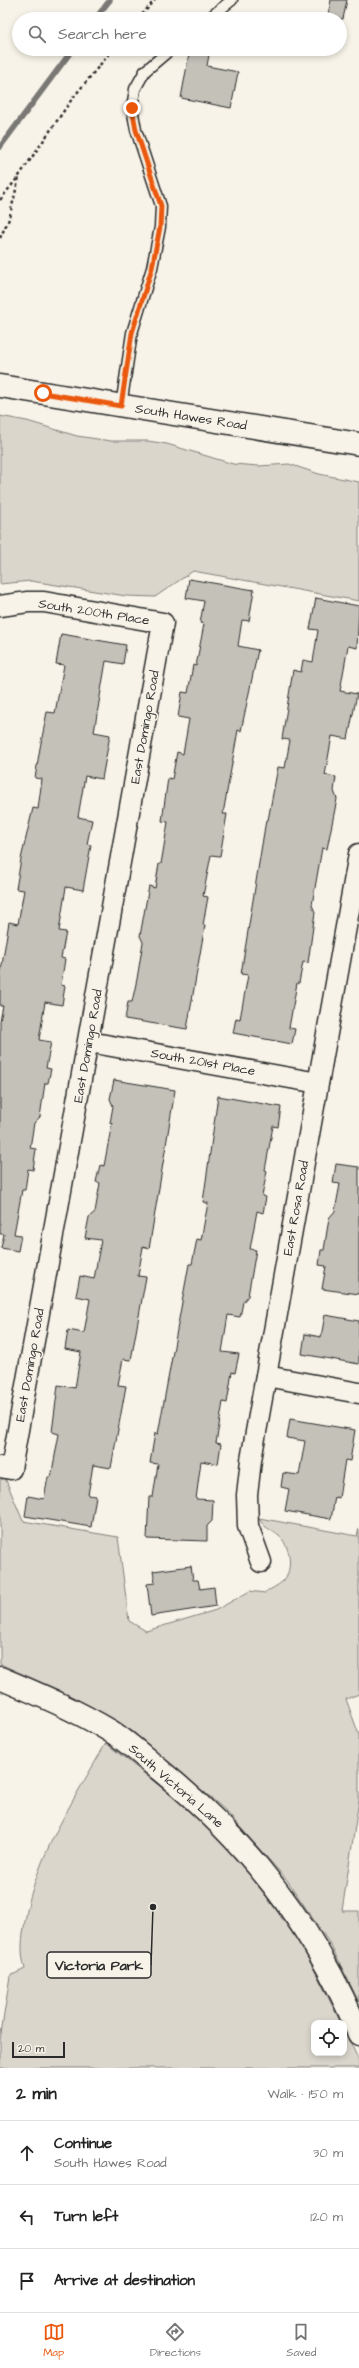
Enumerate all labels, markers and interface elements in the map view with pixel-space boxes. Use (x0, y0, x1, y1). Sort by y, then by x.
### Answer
search box (12, 12, 347, 56)
icon: search (26, 23, 48, 45)
text: Search here (58, 24, 147, 45)
route end (123, 99, 141, 117)
route start (34, 384, 52, 402)
street label: South Hawes Road (134, 399, 248, 435)
street label: South 200th Place (37, 594, 151, 630)
street label: East Domingo Road (126, 669, 165, 785)
street label: East Domingo Road (69, 988, 108, 1104)
street label: South 201st Place (149, 1044, 257, 1080)
street label: East Rosa Road (279, 1159, 313, 1257)
street label: East Domingo Road (11, 1307, 50, 1423)
street label: South Victoria Lane (125, 1740, 227, 1832)
callout: Victoria Park (47, 1952, 151, 1978)
text: Victoria Park (54, 1956, 144, 1976)
map controls (311, 2020, 347, 2056)
button: locate (311, 2020, 347, 2056)
scale bar (12, 2040, 65, 2059)
text: 20 m (18, 2041, 44, 2056)
text: 2 min (16, 2082, 57, 2106)
text: Walk · 150 m (268, 2085, 343, 2103)
text: Continue (54, 2133, 112, 2154)
icon: ahead (16, 2142, 38, 2164)
text: 30 m (313, 2144, 343, 2162)
text: South Hawes Road (54, 2154, 167, 2172)
icon: left (16, 2206, 38, 2228)
text: Turn left (54, 2206, 118, 2227)
text: 120 m (310, 2208, 343, 2226)
icon: arrive (16, 2270, 38, 2292)
text: Arrive at destination (54, 2270, 195, 2291)
tab: Map (43, 2321, 65, 2360)
tab: Directions (150, 2321, 201, 2360)
tab: Saved (286, 2321, 316, 2360)

